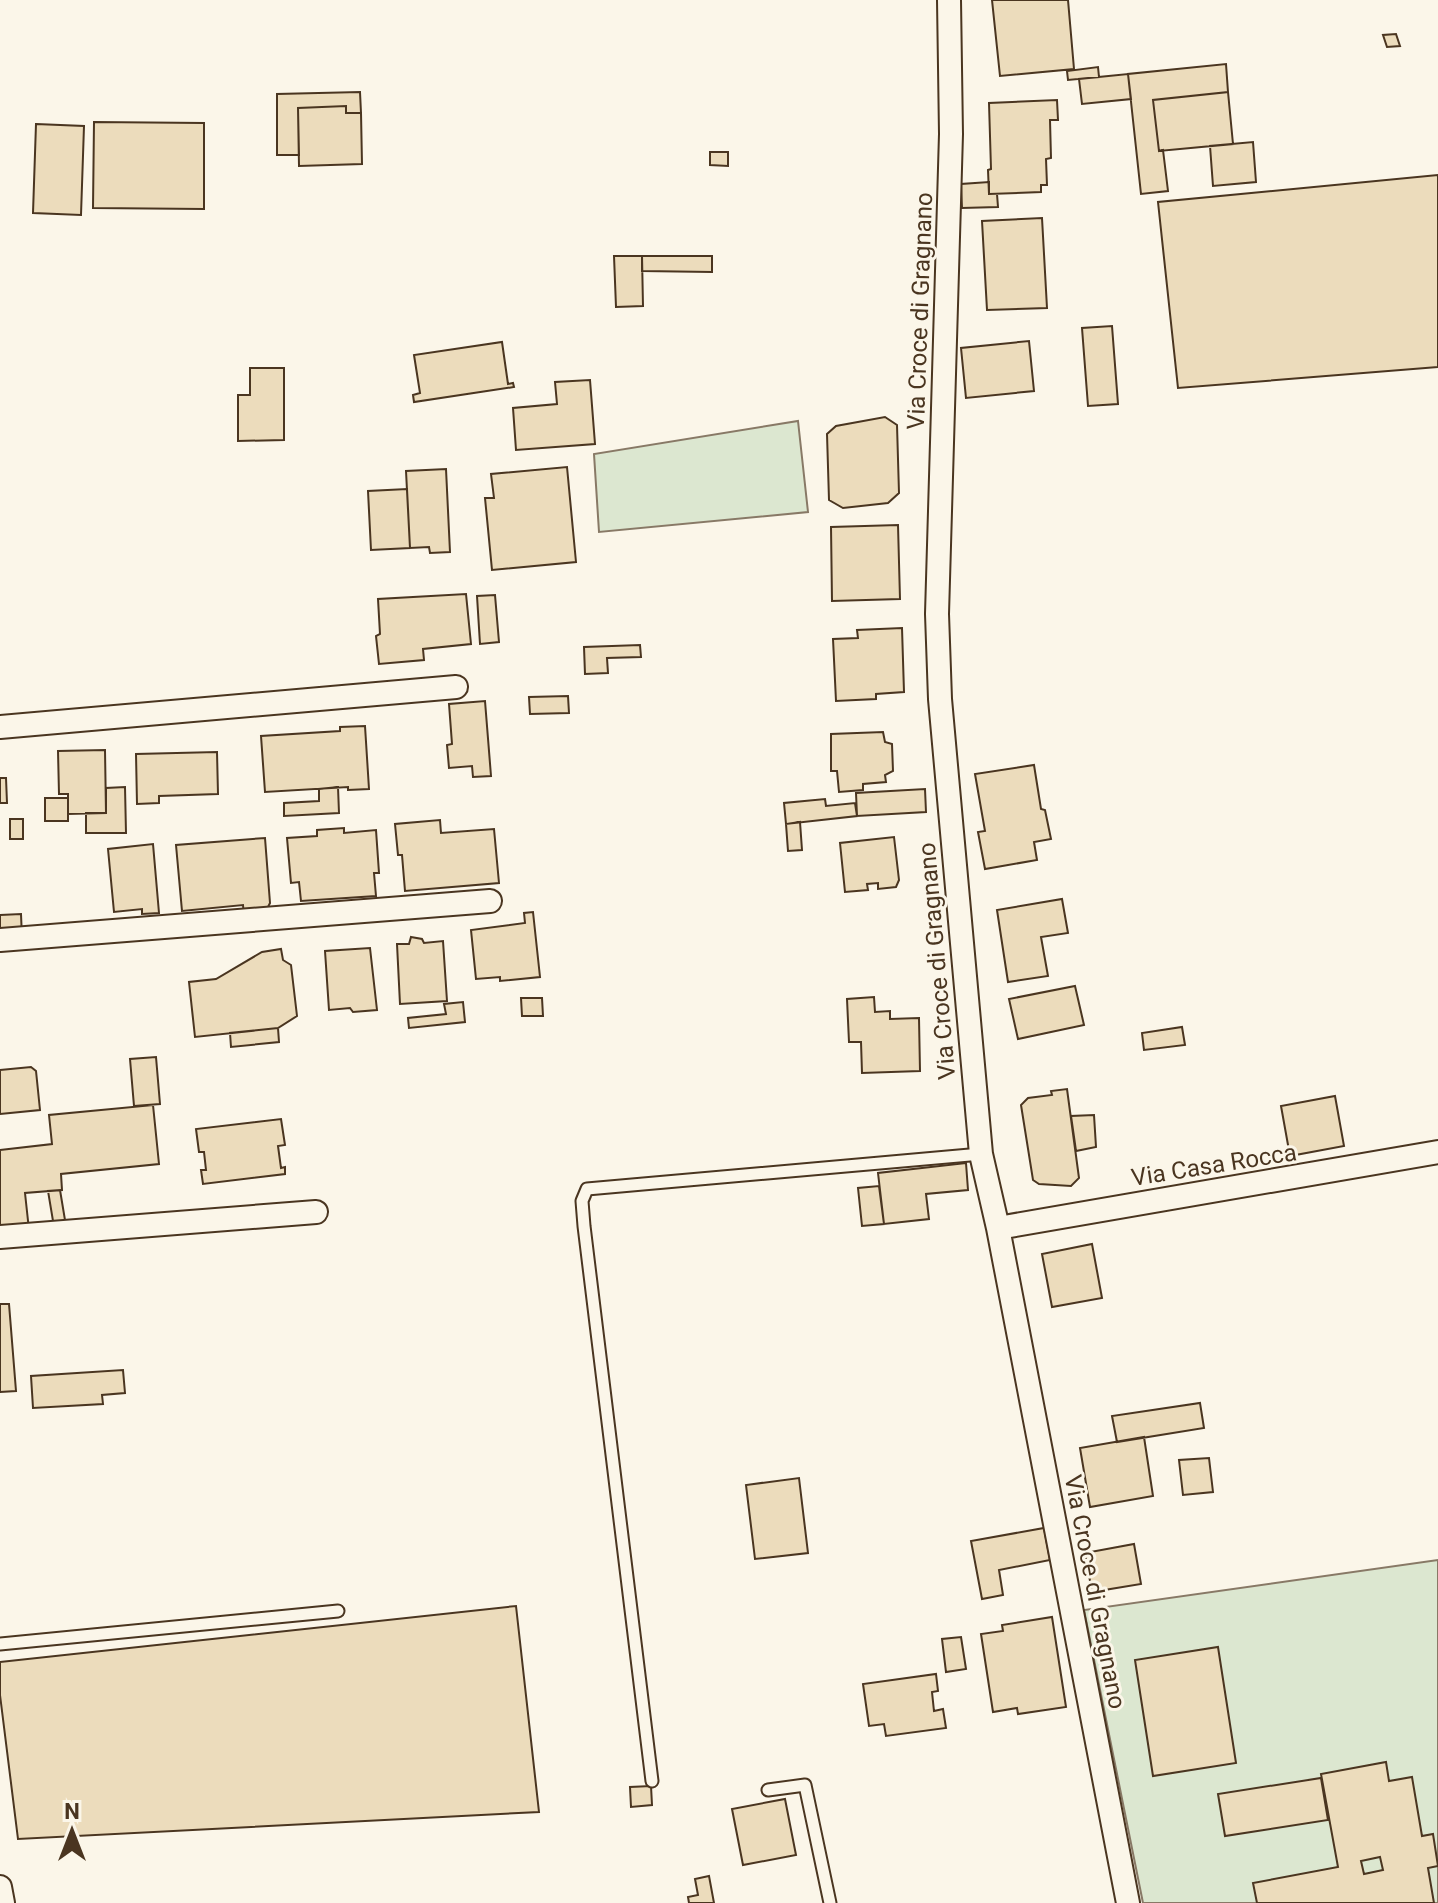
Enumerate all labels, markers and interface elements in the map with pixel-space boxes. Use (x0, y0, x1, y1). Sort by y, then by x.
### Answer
street label: Via Croce di Gragnano (902, 192, 938, 430)
street label: Via Croce di Gragnano (913, 841, 961, 1081)
street label: Via Casa Rocca (1129, 1138, 1299, 1192)
street label: Via Croce di Gragnano (1059, 1473, 1131, 1711)
north arrow (32, 1791, 112, 1871)
text: N (64, 1799, 80, 1824)

